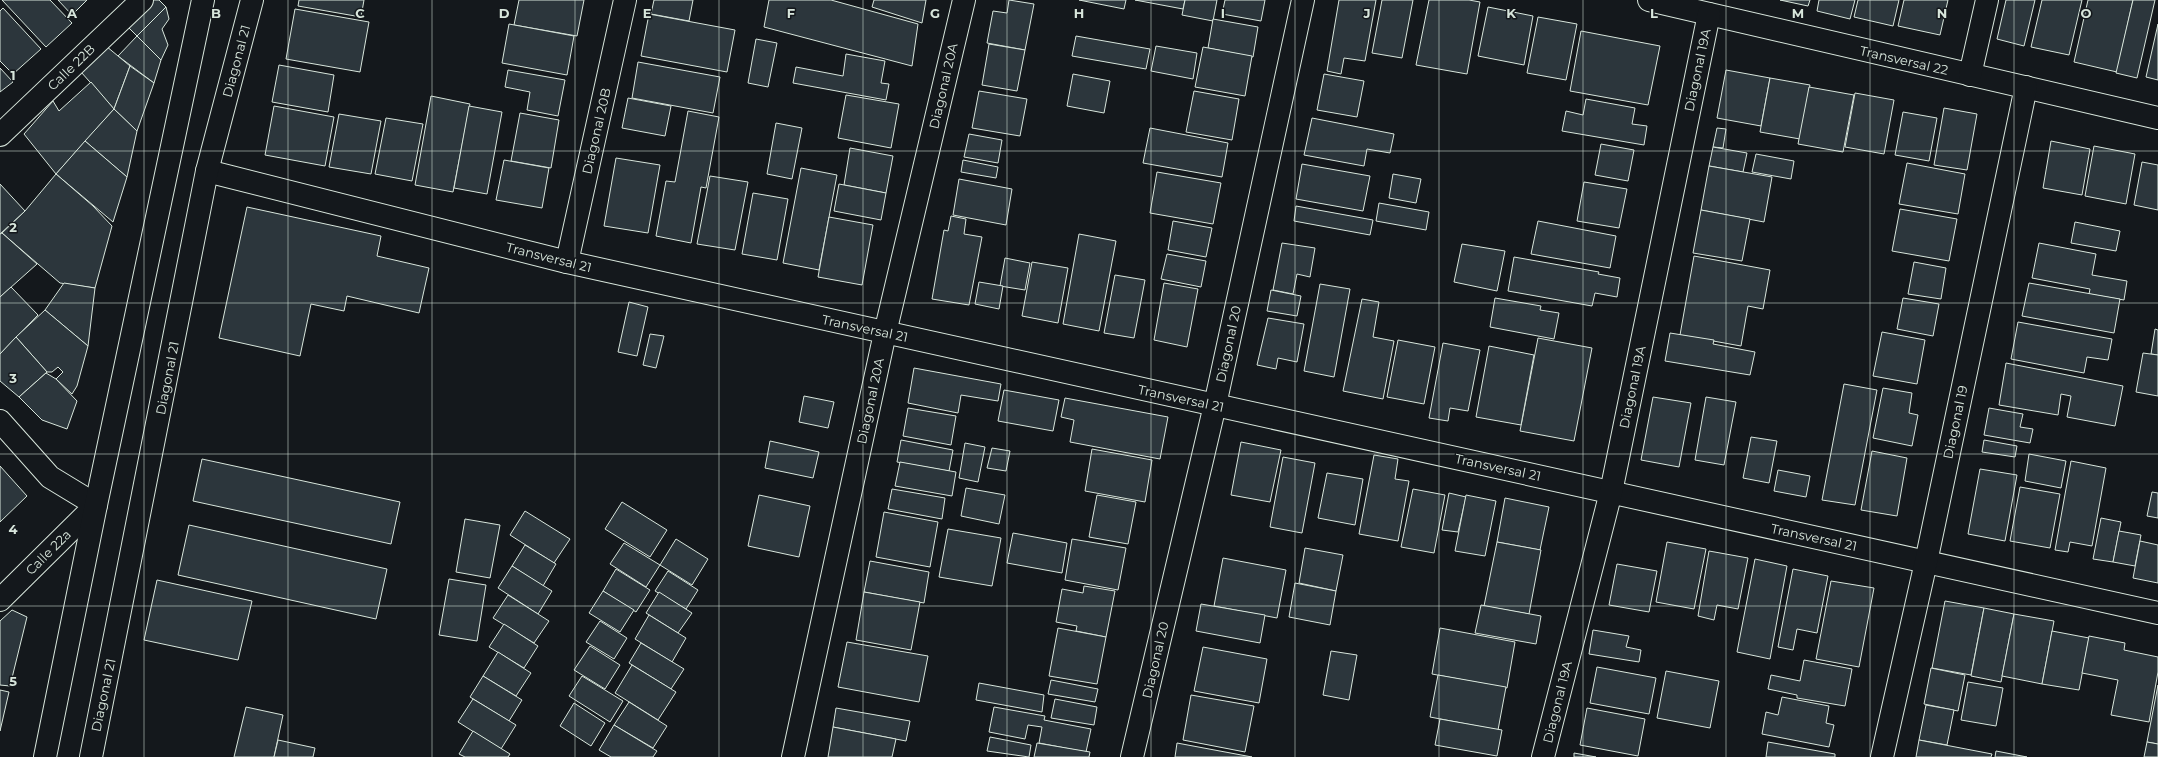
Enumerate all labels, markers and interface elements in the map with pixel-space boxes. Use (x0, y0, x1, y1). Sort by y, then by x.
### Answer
text: A (66, 5, 78, 21)
text: B (211, 5, 221, 21)
text: C (355, 5, 365, 21)
text: D (499, 5, 510, 21)
text: E (643, 5, 652, 21)
text: F (787, 5, 795, 21)
text: G (930, 5, 940, 21)
text: H (1074, 5, 1084, 21)
text: I (1221, 5, 1225, 21)
text: J (1362, 5, 1371, 21)
text: K (1506, 5, 1516, 21)
text: L (1650, 5, 1658, 21)
text: M (1792, 5, 1804, 21)
text: N (1937, 5, 1947, 21)
text: O (2081, 5, 2092, 21)
street label: Diagonal 21 (219, 23, 253, 99)
street label: Diagonal 19A (1680, 27, 1714, 113)
street label: Calle 22B (44, 40, 98, 93)
street label: Diagonal 20A (925, 41, 961, 130)
street label: Transversal 22 (1858, 42, 1950, 78)
text: 1 (10, 67, 16, 83)
street label: Diagonal 20B (578, 86, 614, 176)
text: 2 (9, 219, 17, 235)
street label: Transversal 21 (505, 239, 593, 275)
street label: Diagonal 20 (1212, 304, 1244, 384)
street label: Transversal 21 (821, 311, 909, 345)
street label: Diagonal 21 (152, 340, 182, 416)
street label: Diagonal 19A (1615, 344, 1649, 430)
street label: Diagonal 20A (853, 356, 887, 445)
text: 3 (8, 370, 17, 386)
street label: Transversal 21 (1137, 381, 1225, 415)
street label: Diagonal 19 (1939, 384, 1971, 460)
street label: Transversal 21 (1454, 450, 1542, 484)
street label: Transversal 21 (1770, 520, 1858, 554)
text: 4 (9, 521, 18, 537)
street label: Calle 22a (22, 526, 74, 578)
street label: Diagonal 20 (1138, 620, 1172, 700)
street label: Diagonal 21 (87, 657, 119, 733)
street label: Diagonal 19A (1539, 659, 1575, 745)
text: 5 (9, 673, 17, 689)

